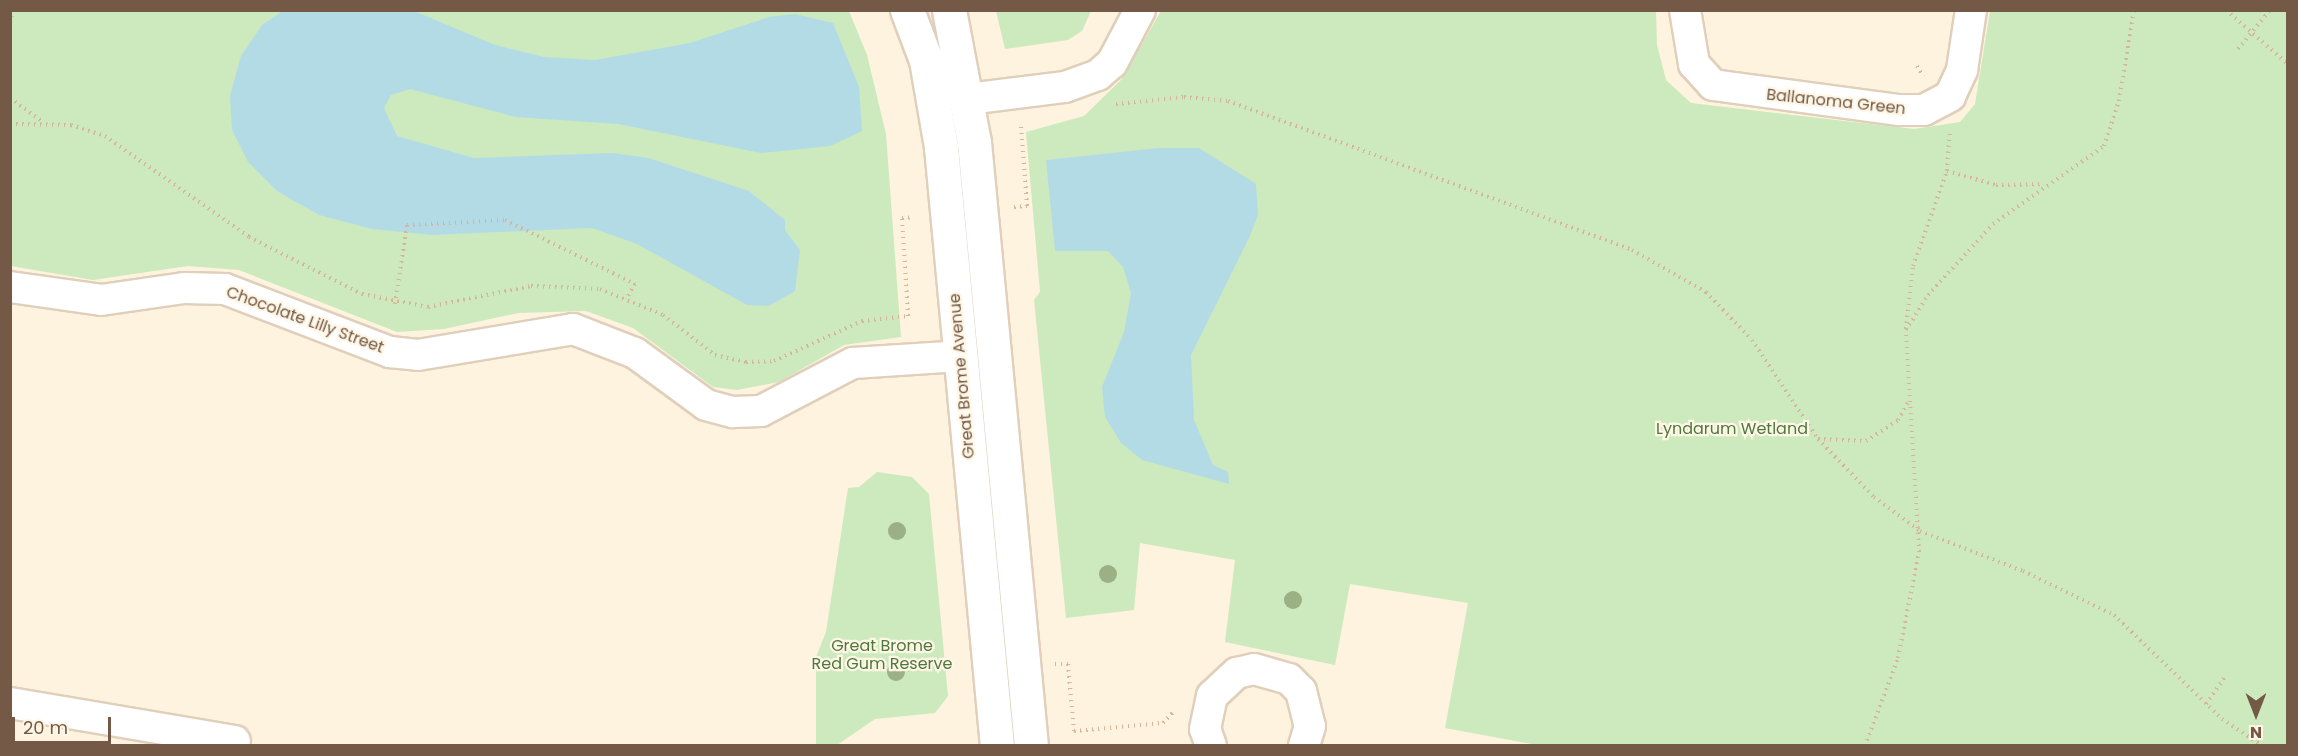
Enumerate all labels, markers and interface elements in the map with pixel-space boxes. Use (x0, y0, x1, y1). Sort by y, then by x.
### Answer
street label: Ballanoma Green (1765, 85, 1907, 119)
street label: Chocolate Lilly Street (224, 283, 386, 357)
street label: Great Brome Avenue (945, 292, 979, 460)
park label: Lyndarum Wetland (1656, 419, 1808, 439)
park label: Great Brome Red Gum Reserve (812, 636, 952, 674)
north arrow (2226, 684, 2286, 744)
scale bar (15, 705, 114, 743)
text: 20 m (23, 715, 68, 740)
text: N (2250, 721, 2262, 744)

